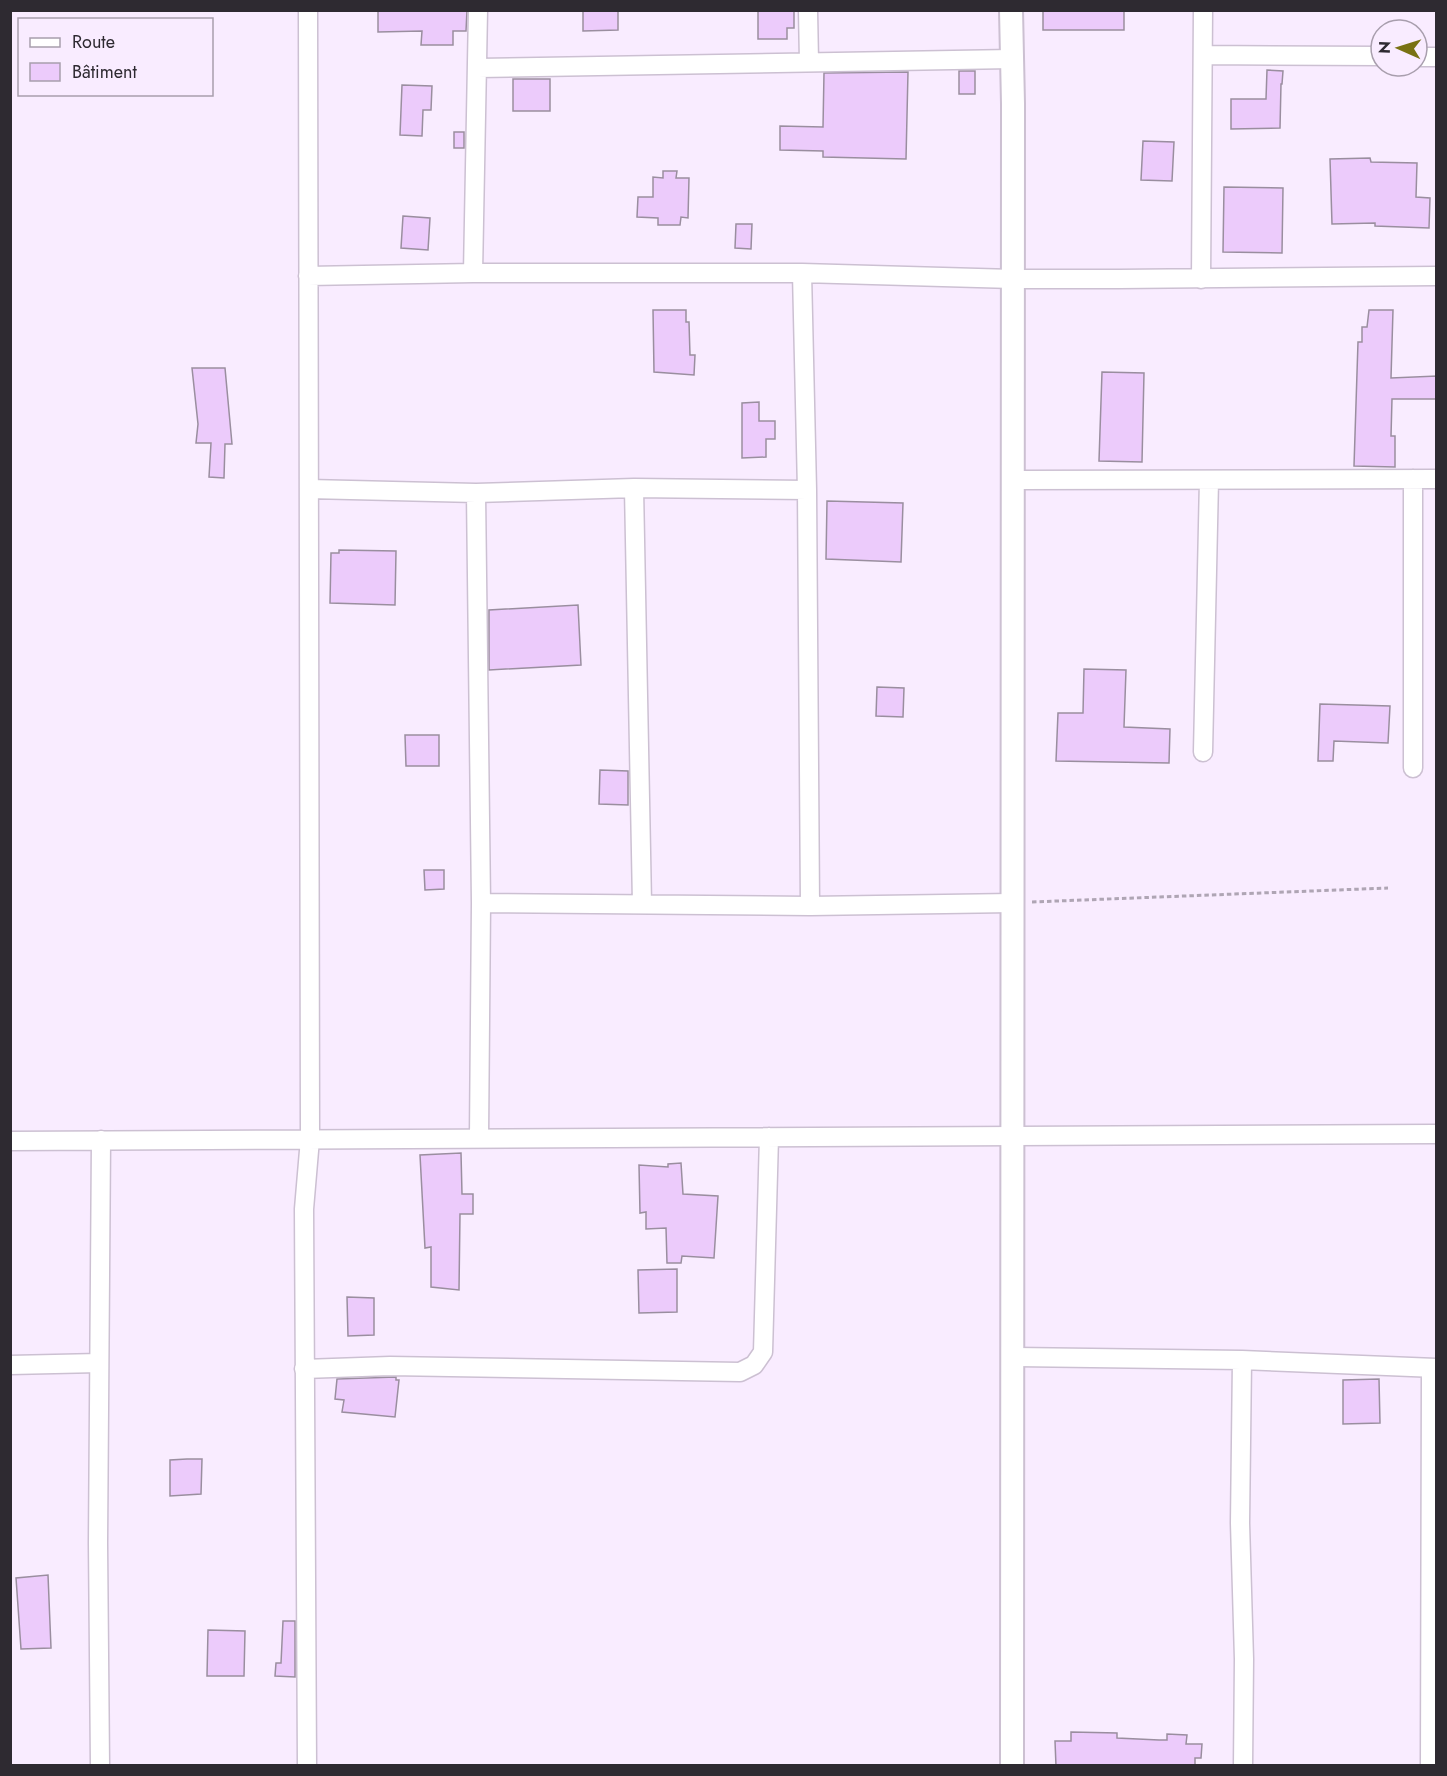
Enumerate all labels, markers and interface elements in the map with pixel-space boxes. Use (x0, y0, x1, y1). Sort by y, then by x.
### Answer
legend (18, 18, 213, 96)
north arrow (1369, 18, 1429, 78)
text: Route (72, 29, 115, 55)
text: N (1373, 40, 1396, 54)
text: Bâtiment (72, 59, 138, 85)

